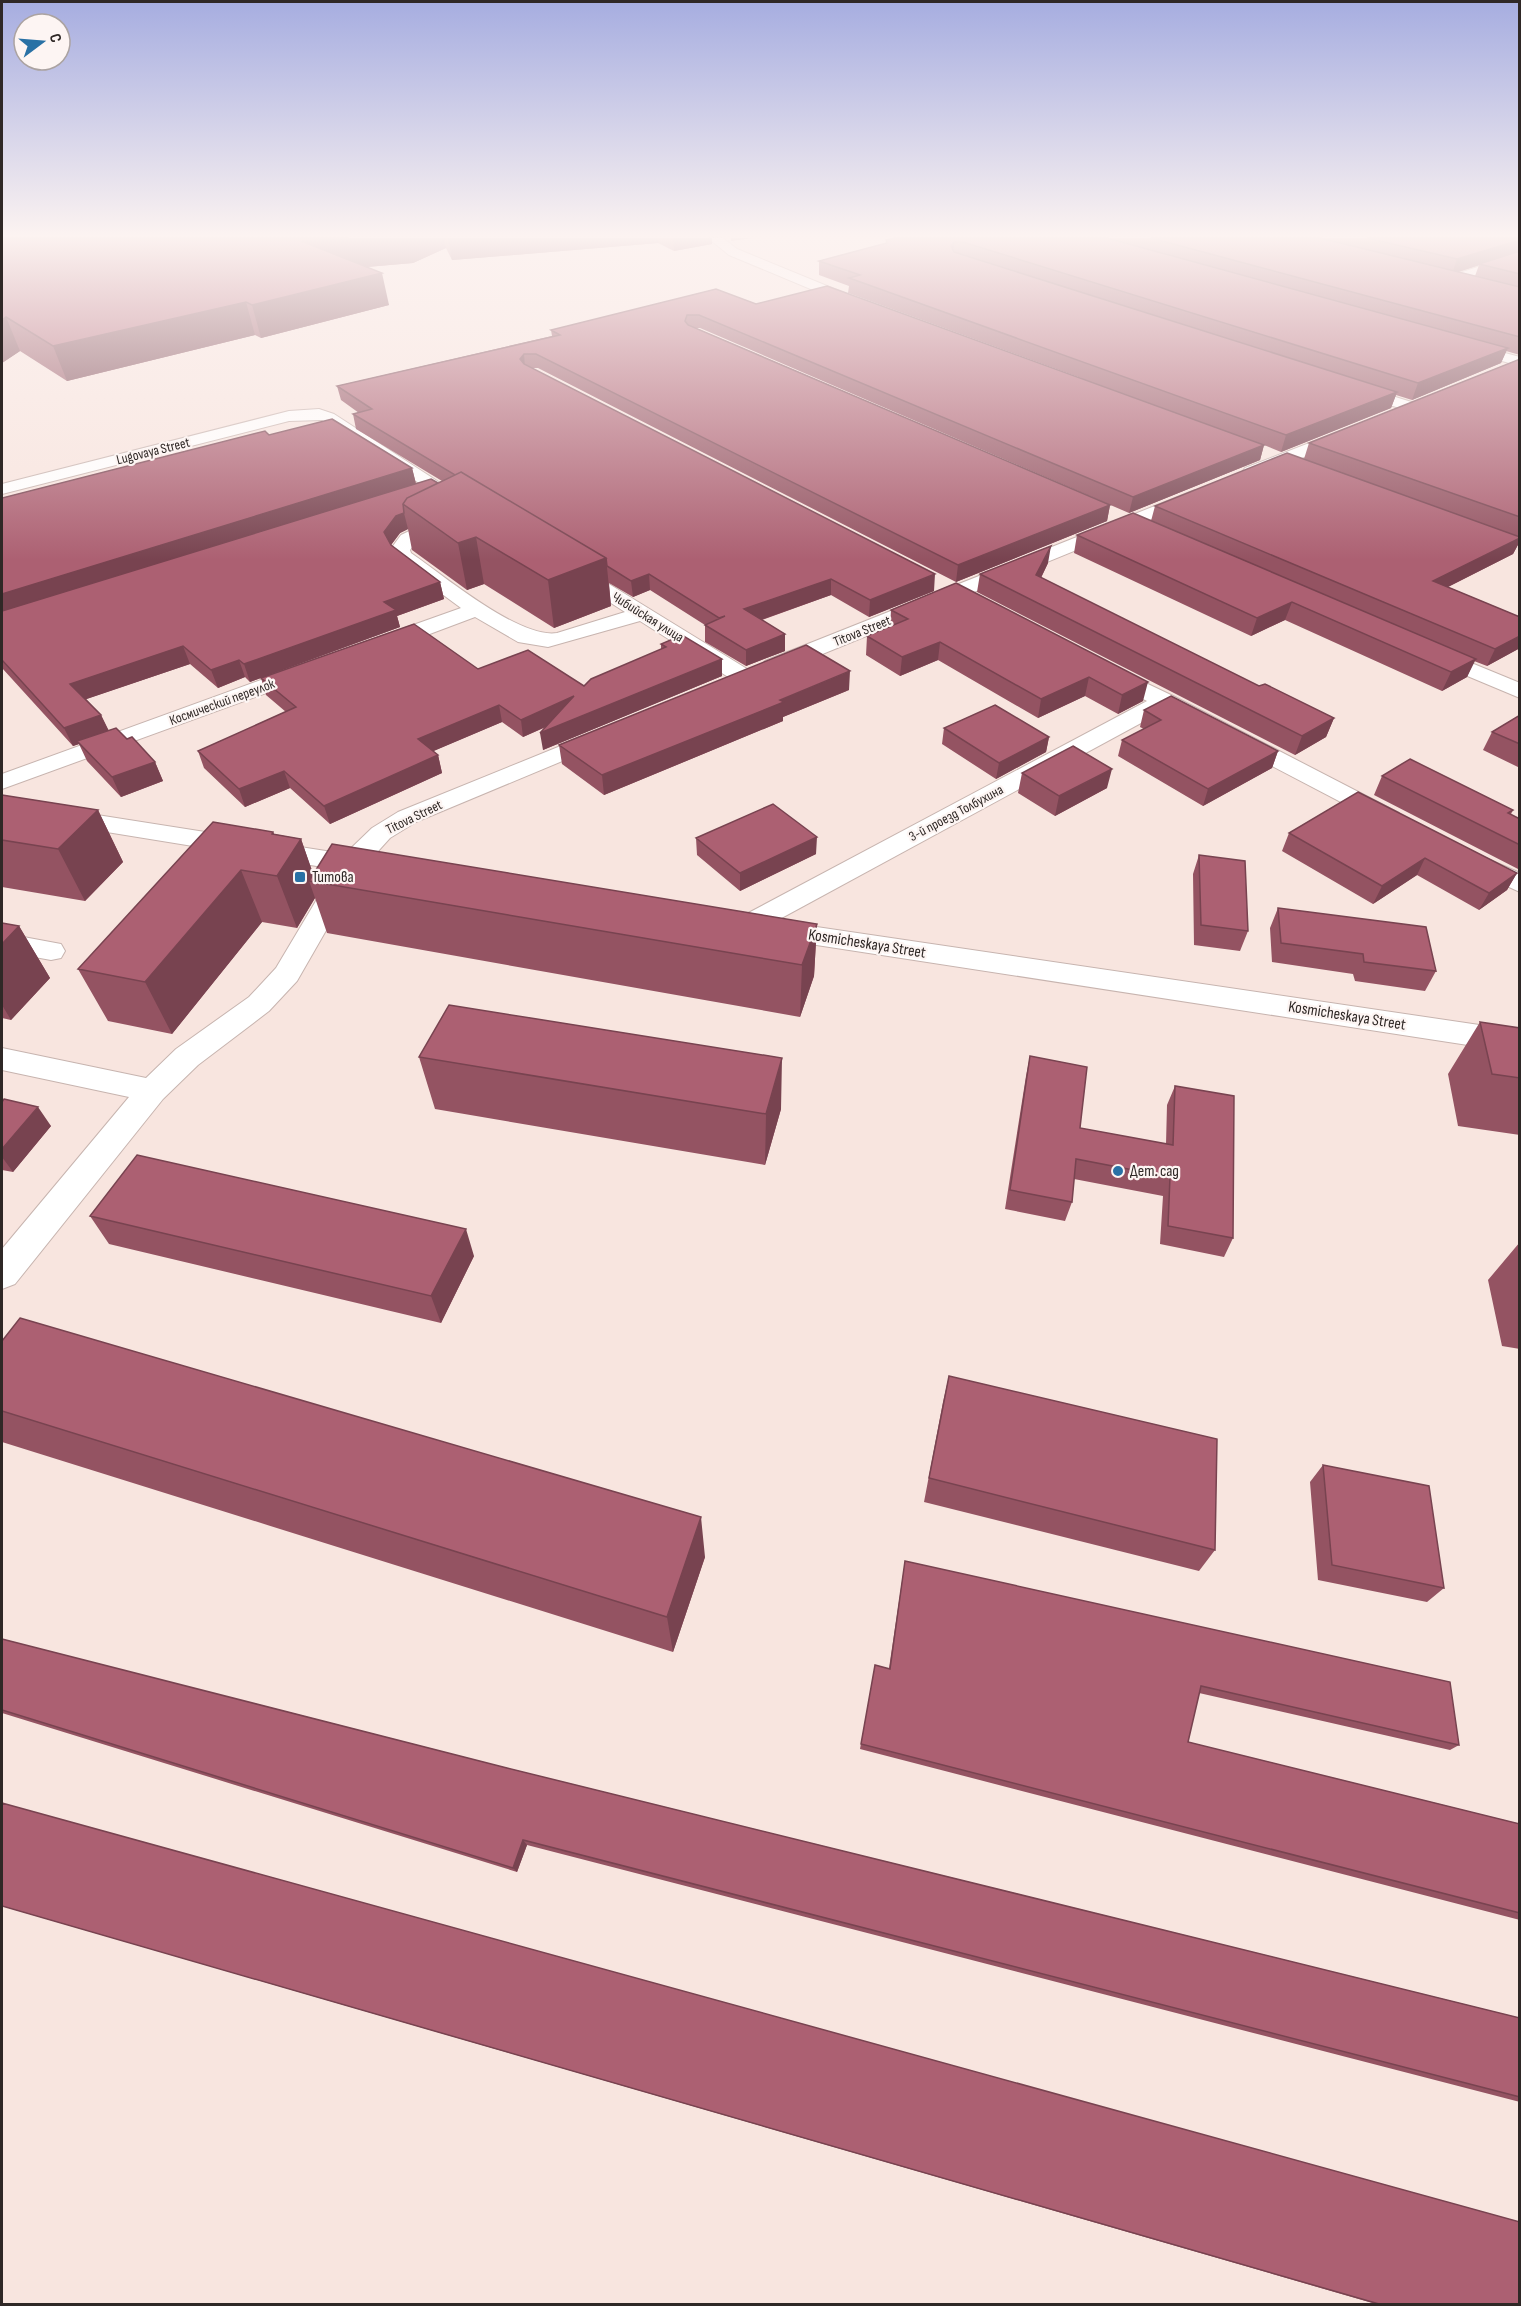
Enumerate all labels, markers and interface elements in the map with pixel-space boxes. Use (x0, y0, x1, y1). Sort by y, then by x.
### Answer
north arrow (12, 12, 72, 72)
text: С (45, 32, 65, 45)
street label: Lugovaya Street (114, 434, 192, 468)
street label: Чибийская улица (609, 588, 687, 646)
street label: Titova Street (831, 612, 893, 650)
street label: Космический переулок (167, 675, 278, 729)
street label: 3-й проезд Толбухина (906, 781, 1006, 845)
street label: Titova Street (383, 796, 445, 838)
place label: Титова (312, 868, 354, 887)
marker: Титова (293, 870, 307, 884)
street label: Kosmicheskaya Street (807, 925, 927, 963)
street label: Kosmicheskaya Street (1287, 997, 1407, 1035)
place label: Дет. сад (1130, 1162, 1179, 1181)
marker: Дет. сад (1111, 1164, 1125, 1178)

